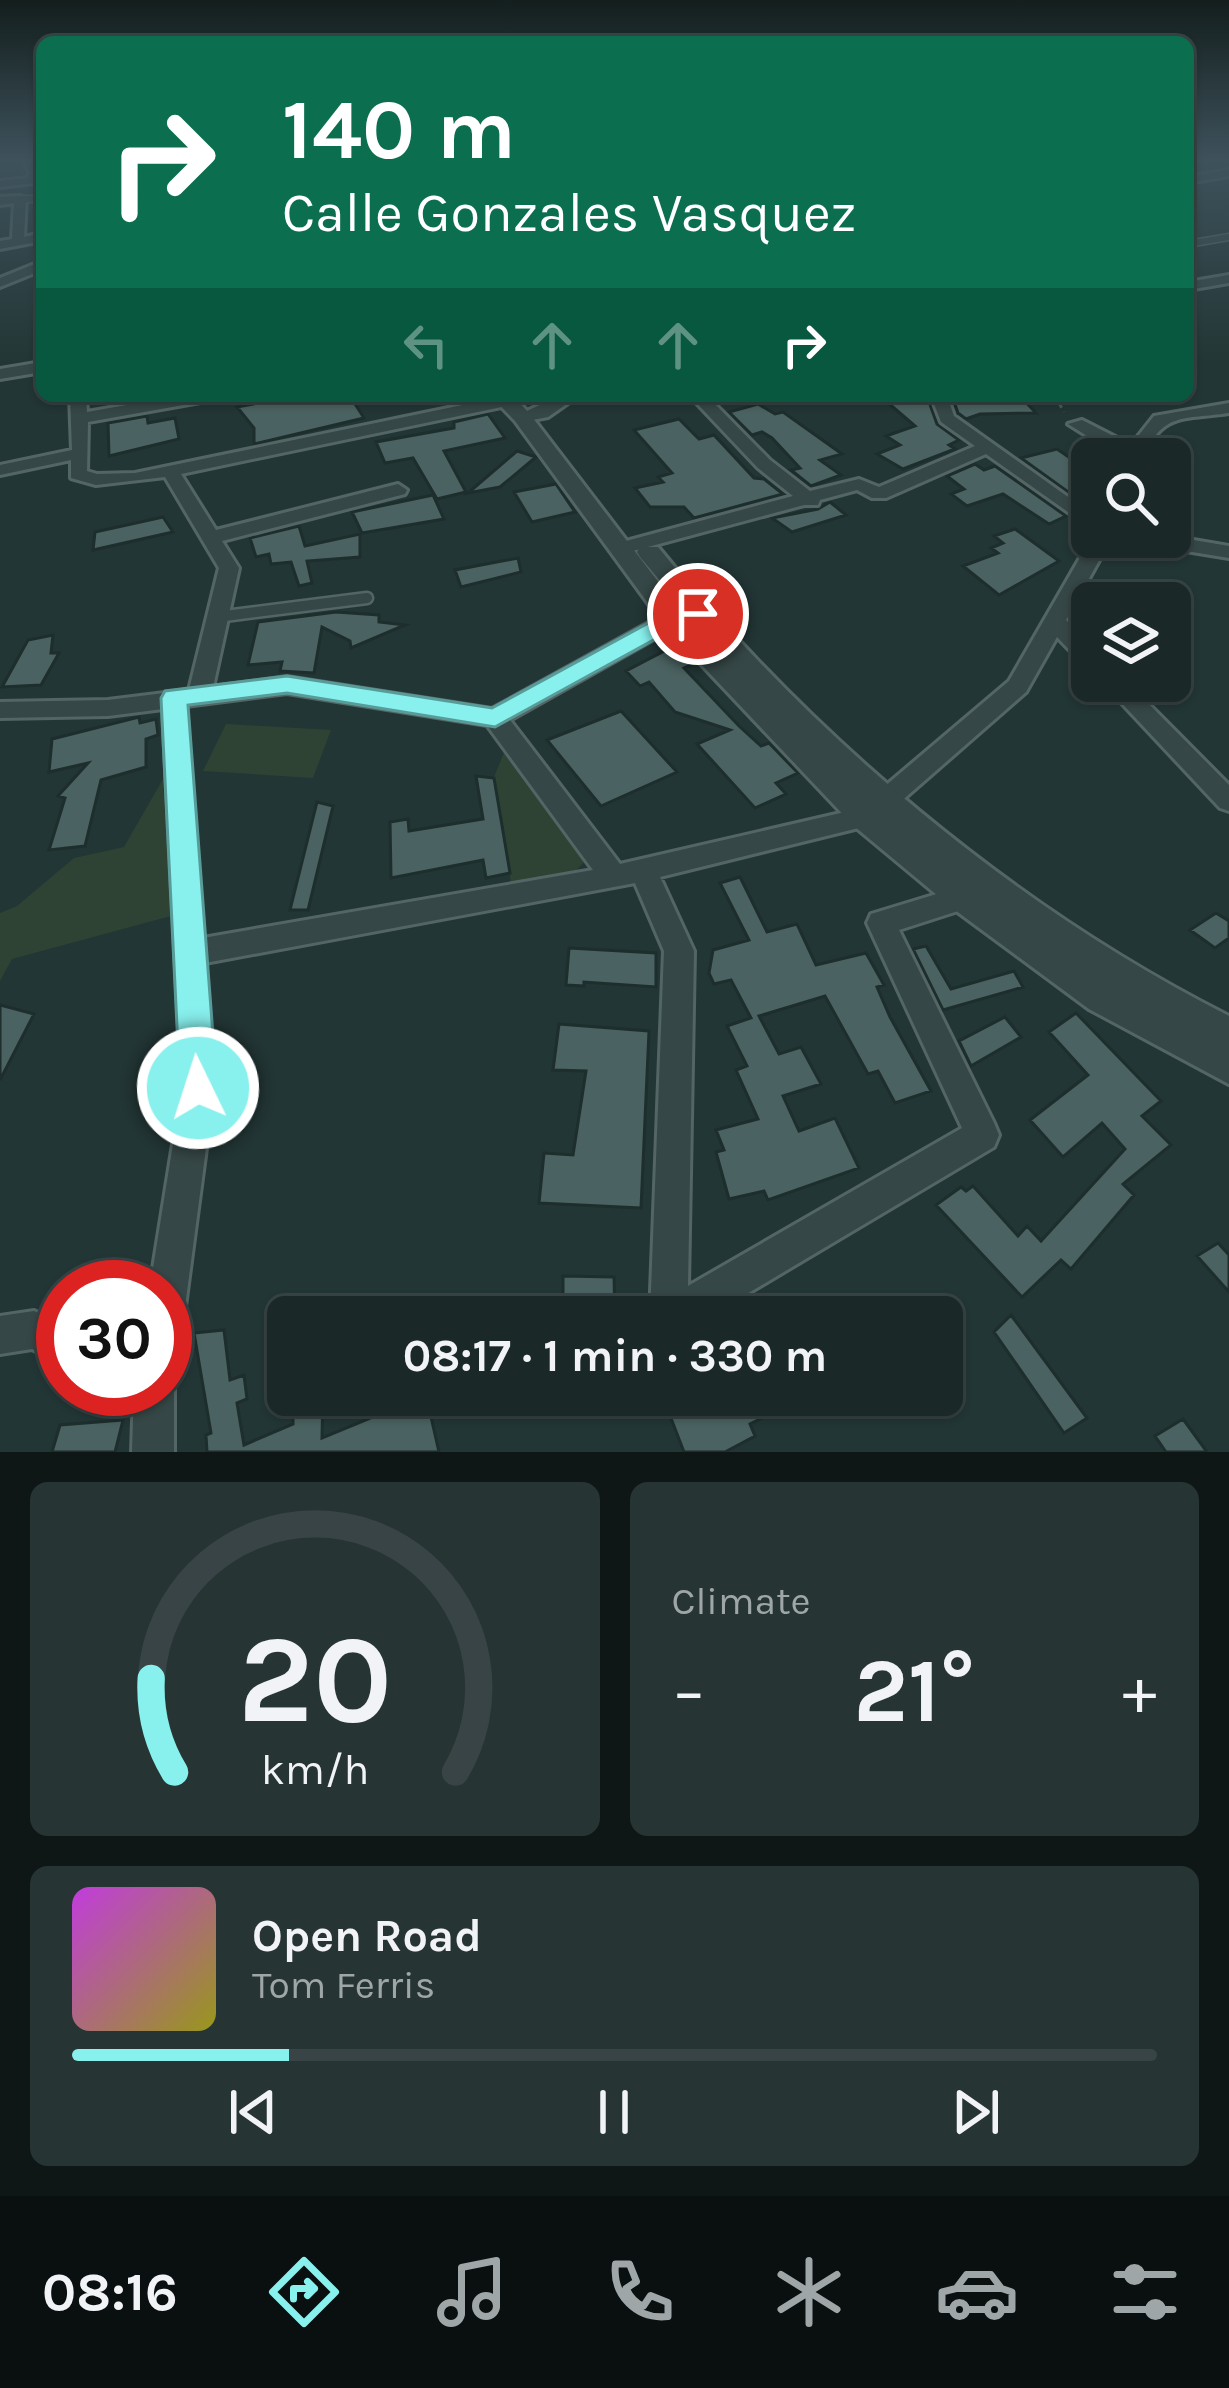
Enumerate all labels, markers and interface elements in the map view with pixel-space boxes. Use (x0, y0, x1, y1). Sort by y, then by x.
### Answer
text: 140 m (282, 81, 516, 179)
icon: right (84, 84, 240, 240)
text: Calle Gonzales Vasquez (282, 181, 856, 245)
icon: left (393, 312, 459, 378)
icon: ahead (519, 312, 585, 378)
icon: ahead (645, 312, 711, 378)
icon: right (771, 312, 837, 378)
map controls (1071, 438, 1191, 702)
button: search (1071, 438, 1191, 558)
pin (647, 563, 749, 665)
icon: arrive (665, 581, 731, 647)
button: layers (1071, 582, 1191, 702)
position arrow (135, 1025, 261, 1151)
speed limit sign: 30 (36, 1260, 192, 1416)
text: 08:17 · 1 min · 330 m (403, 1330, 827, 1382)
text: Climate (672, 1578, 811, 1624)
text: 20 (238, 1607, 392, 1752)
text: 21° (853, 1638, 975, 1744)
text: − (672, 1652, 706, 1730)
text: + (1122, 1652, 1157, 1730)
text: km/h (260, 1745, 369, 1795)
text: Open Road (252, 1910, 482, 1962)
text: Tom Ferris (252, 1962, 435, 2008)
icon: previous (220, 2079, 286, 2145)
icon: pause (581, 2079, 647, 2145)
icon: next (943, 2079, 1009, 2145)
icon: directions (262, 2250, 346, 2334)
icon: music (430, 2250, 514, 2334)
icon: phone (598, 2250, 682, 2334)
icon: climate (767, 2250, 851, 2334)
icon: car (935, 2250, 1019, 2334)
icon: filters (1103, 2250, 1187, 2334)
text: 08:16 (42, 2260, 178, 2324)

